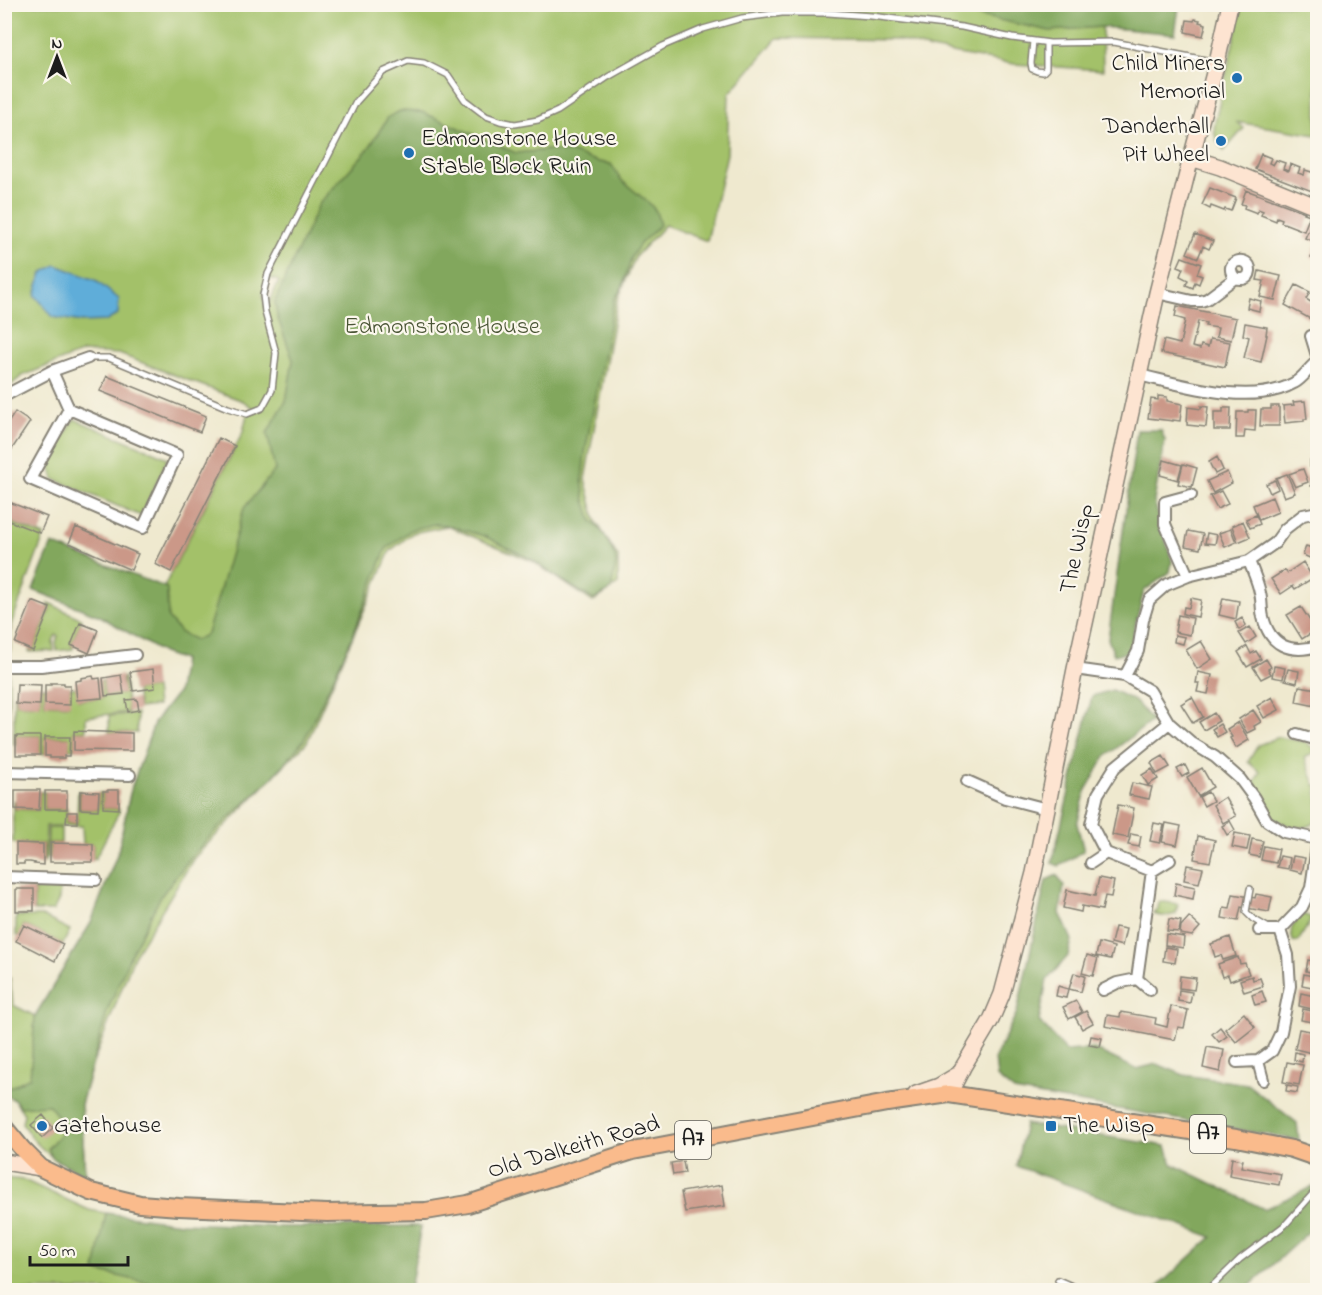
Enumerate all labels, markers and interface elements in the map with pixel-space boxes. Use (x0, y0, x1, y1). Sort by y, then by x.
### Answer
north arrow (27, 27, 87, 87)
text: N (52, 32, 63, 56)
place label: Child Miners Memorial (1111, 47, 1225, 110)
marker: Child Miners Memorial (1230, 71, 1244, 85)
place label: Danderhall Pit Wheel (1101, 110, 1209, 173)
place label: Edmonstone House Stable Block Ruin (421, 122, 617, 185)
marker: Danderhall Pit Wheel (1214, 134, 1228, 148)
marker: Edmonstone House Stable Block Ruin (402, 146, 416, 160)
park label: Edmonstone House (344, 310, 540, 345)
street label: The Wisp (1051, 501, 1105, 597)
street label: Old Dalkeith Road (484, 1107, 664, 1189)
place label: Gatehouse (54, 1109, 162, 1144)
place label: The Wisp (1063, 1109, 1154, 1144)
road number: A7 (1190, 1115, 1226, 1153)
marker: Gatehouse (35, 1119, 49, 1133)
marker: The Wisp (1044, 1119, 1058, 1133)
road number: A7 (675, 1121, 711, 1159)
scale bar (30, 1229, 128, 1267)
text: 50 m (39, 1239, 76, 1265)

